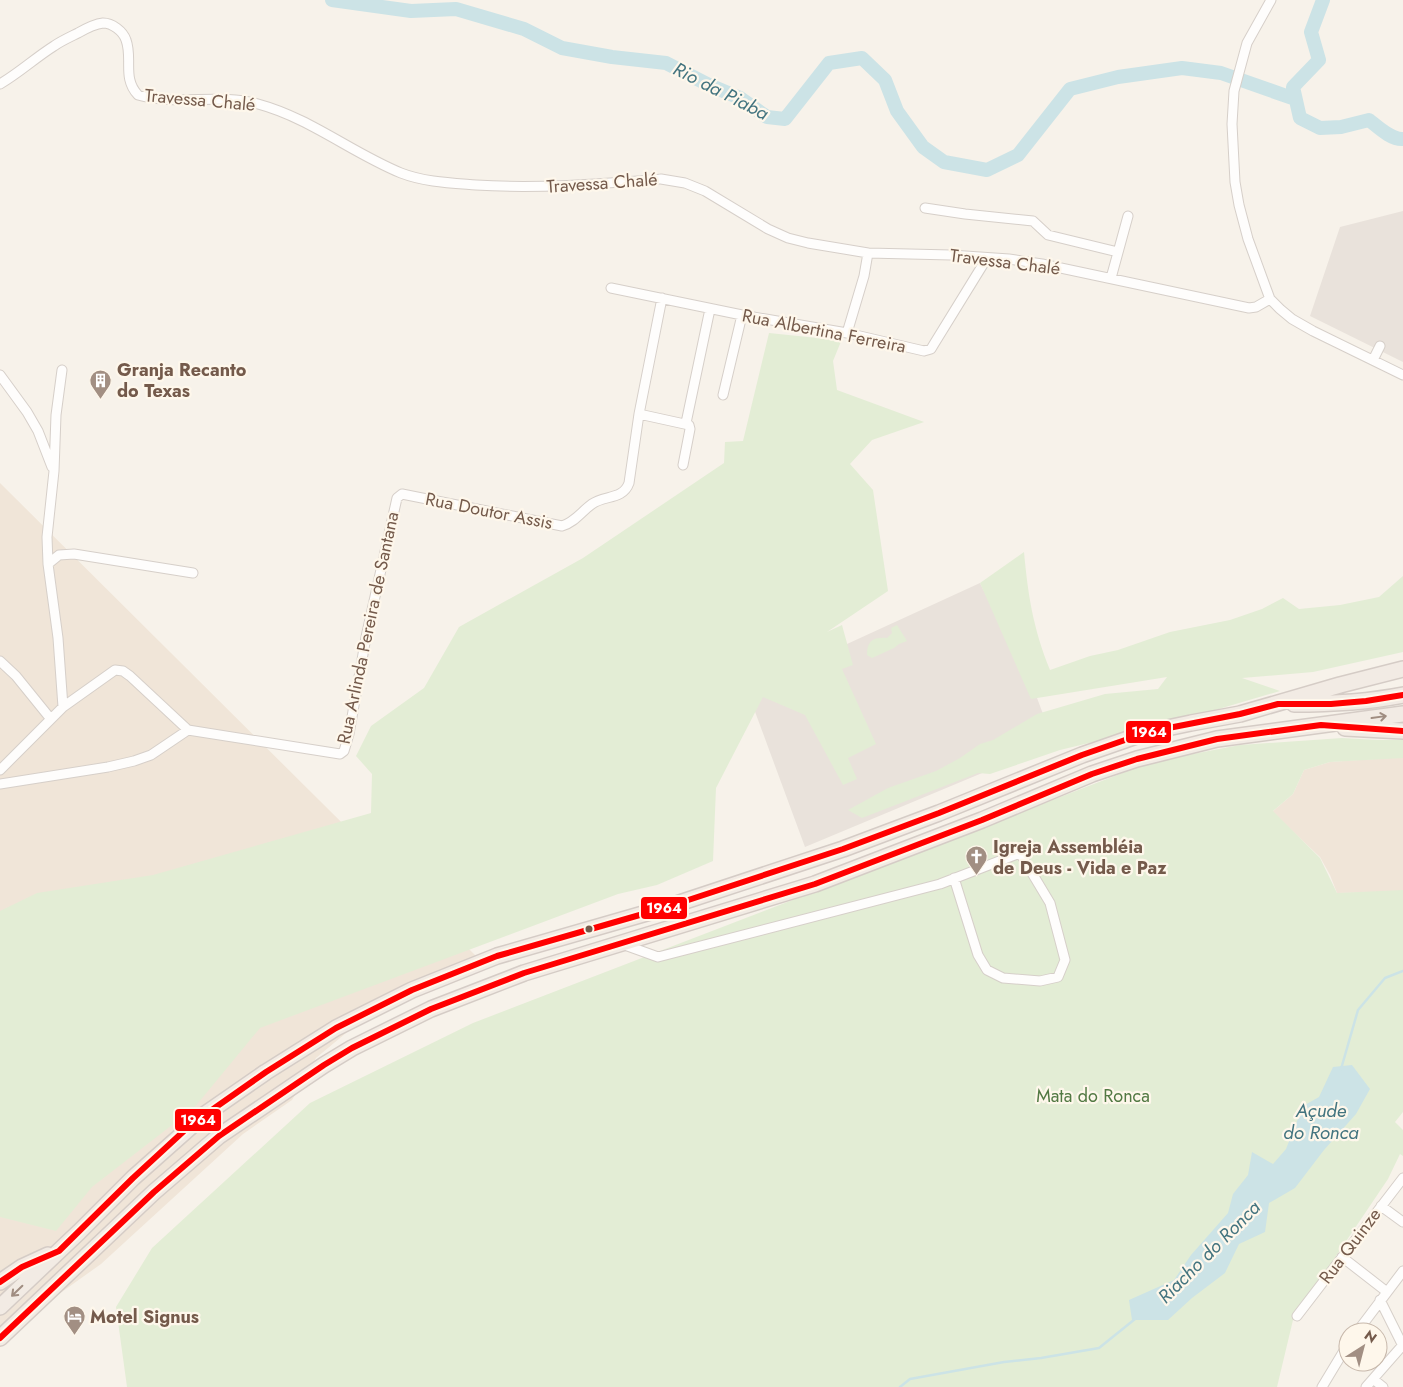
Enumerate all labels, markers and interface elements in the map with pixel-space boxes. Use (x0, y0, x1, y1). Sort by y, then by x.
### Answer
water label: Rio da Piaba (669, 55, 774, 127)
street label: Travessa Chalé (144, 82, 256, 118)
street label: Travessa Chalé (546, 166, 658, 200)
street label: Travessa Chalé (948, 242, 1062, 282)
street label: Rua Albertina Ferreira (740, 302, 908, 360)
place label: Granja Recanto do Texas (117, 357, 247, 404)
building icon: Granja Recanto do Texas (89, 368, 113, 399)
street label: Rua Doutor Assis (423, 486, 555, 536)
street label: Rua Arlinda Pereira de Santana (331, 509, 405, 747)
one-way arrow (1371, 712, 1387, 722)
line badge: 1964 (1125, 720, 1172, 744)
text: 1964 (1131, 722, 1167, 742)
place label: Igreja Assembléia de Deus - Vida e Paz (993, 834, 1167, 881)
church icon: Igreja Assembléia de Deus - Vida e Paz (965, 845, 989, 876)
line badge: 1964 (640, 896, 688, 920)
text: 1964 (646, 898, 682, 918)
unlabelled marker (584, 924, 594, 934)
park label: Mata do Ronca (1036, 1083, 1150, 1109)
water label: Açude do Ronca (1283, 1097, 1359, 1146)
line badge: 1964 (174, 1108, 222, 1132)
text: 1964 (180, 1110, 216, 1130)
water label: Riacho do Ronca (1152, 1194, 1267, 1309)
street label: Rua Quinze (1313, 1203, 1387, 1289)
one-way arrow (10, 1285, 23, 1297)
place label: Motel Signus (90, 1304, 199, 1330)
hotel icon: Motel Signus (62, 1305, 86, 1336)
north arrow (1338, 1322, 1388, 1372)
text: N (1360, 1325, 1381, 1348)

